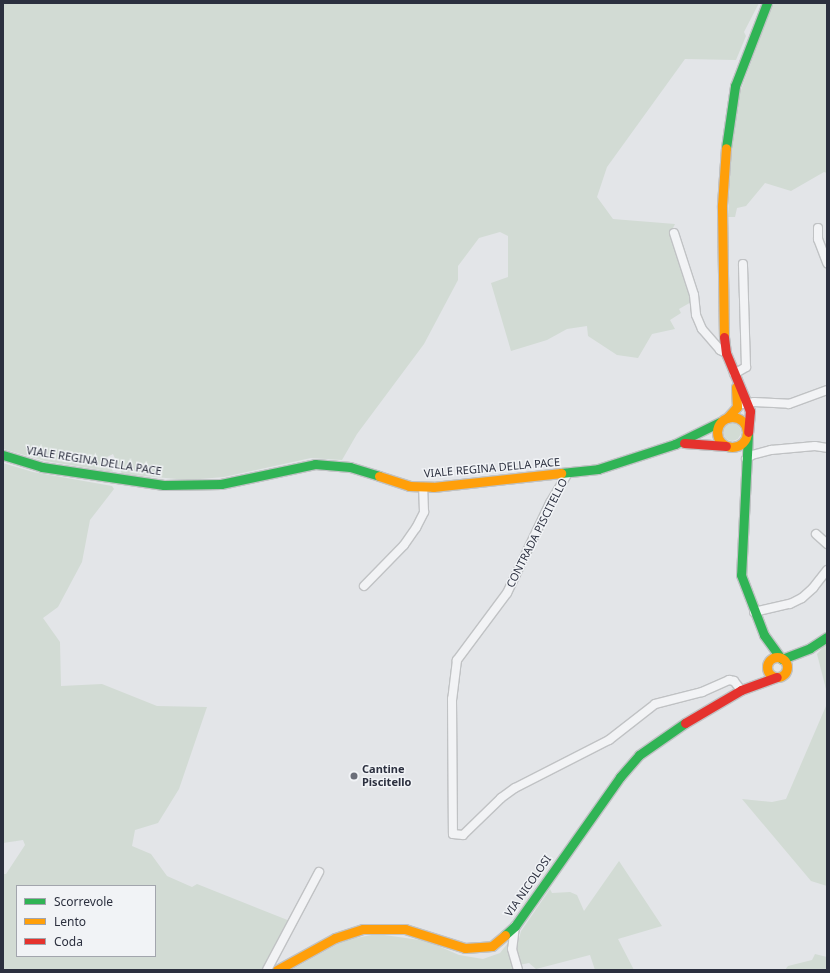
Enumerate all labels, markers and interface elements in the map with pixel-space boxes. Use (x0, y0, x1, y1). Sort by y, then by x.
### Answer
street label: VIALE REGINA DELLA PACE (26, 444, 162, 478)
street label: VIALE REGINA DELLA PACE (423, 455, 561, 481)
street label: CONTRADA PISCITELLO (504, 476, 570, 590)
place label: Cantine Piscitello (362, 763, 411, 789)
marker: Cantine Piscitello (349, 771, 359, 781)
street label: VIA NICOLOSI (502, 853, 554, 919)
legend (16, 885, 156, 957)
text: Scorrevole (54, 893, 113, 910)
text: Lento (54, 913, 86, 930)
text: Coda (54, 933, 83, 950)

